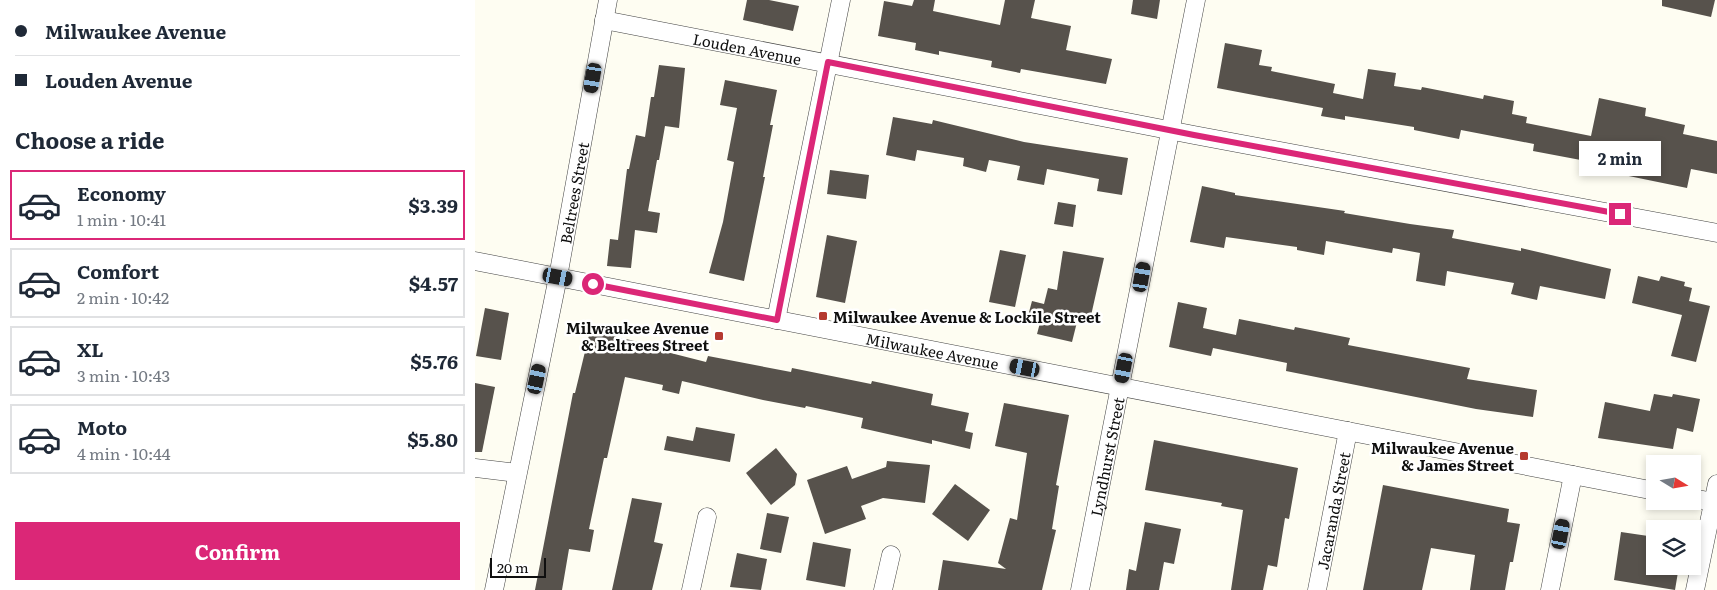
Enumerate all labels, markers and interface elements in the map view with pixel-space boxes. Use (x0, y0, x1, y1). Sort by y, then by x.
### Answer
text: Milwaukee Avenue (45, 17, 226, 45)
street label: Louden Avenue (691, 26, 804, 70)
car (583, 62, 602, 94)
text: Louden Avenue (45, 66, 193, 94)
text: Choose a ride (15, 123, 164, 156)
street label: Beltrees Street (553, 140, 594, 246)
callout: 2 min (1579, 142, 1661, 176)
text: 2 min (1598, 146, 1642, 170)
text: Economy (77, 179, 166, 207)
icon: car (17, 183, 62, 228)
text: $3.39 (408, 191, 458, 219)
route end (1609, 203, 1631, 225)
text: 1 min · 10:41 (77, 207, 166, 231)
text: Comfort (77, 257, 159, 285)
icon: car (17, 261, 62, 306)
car (1132, 261, 1151, 293)
car (541, 267, 574, 287)
text: $4.57 (409, 269, 458, 297)
route start (582, 273, 604, 295)
text: 2 min · 10:42 (77, 285, 169, 309)
place label: Milwaukee Avenue & Lockile Street (833, 305, 1101, 328)
marker: Milwaukee Avenue & Lockile Street (817, 310, 829, 322)
place label: Milwaukee Avenue & Beltrees Street (566, 316, 709, 356)
street label: Milwaukee Avenue (864, 326, 1001, 374)
marker: Milwaukee Avenue & Beltrees Street (713, 330, 725, 342)
text: XL (77, 335, 104, 363)
icon: car (17, 339, 62, 384)
text: $5.76 (410, 347, 458, 375)
car (1113, 352, 1134, 384)
car (1008, 358, 1041, 378)
text: 3 min · 10:43 (77, 363, 170, 387)
car (526, 363, 547, 395)
street label: Lyndhurst Street (1083, 395, 1129, 518)
text: Moto (77, 413, 127, 441)
icon: car (17, 417, 62, 462)
text: $5.80 (407, 425, 458, 453)
place label: Milwaukee Avenue & James Street (1371, 436, 1514, 476)
text: 4 min · 10:44 (77, 441, 171, 465)
street label: Jacaranda Street (1310, 450, 1355, 571)
marker: Milwaukee Avenue & James Street (1518, 450, 1530, 462)
north arrow (1646, 455, 1701, 510)
map controls (1646, 455, 1701, 575)
car (1550, 518, 1571, 550)
button: layers (1646, 520, 1701, 575)
button: Confirm (15, 522, 460, 580)
scale bar (490, 555, 546, 578)
text: 20 m (497, 557, 529, 577)

